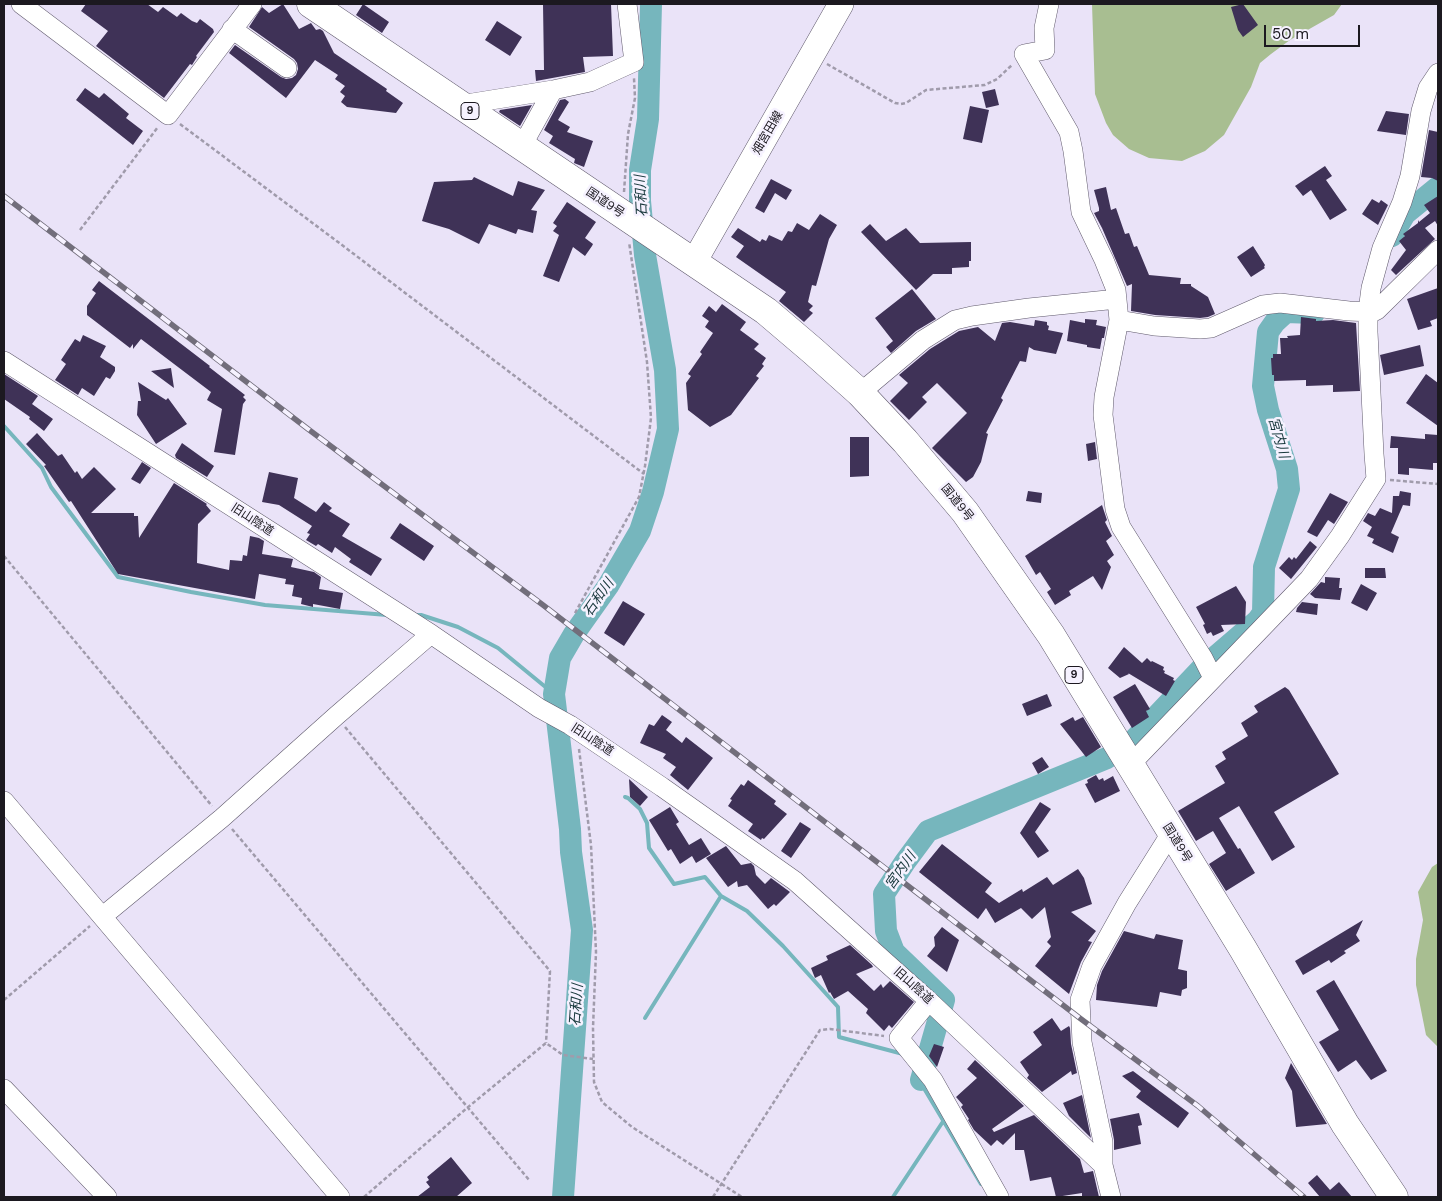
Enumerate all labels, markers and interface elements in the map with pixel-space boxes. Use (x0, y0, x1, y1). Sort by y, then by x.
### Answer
scale bar (1267, 15, 1363, 47)
text: 50 m (1272, 24, 1309, 44)
road number: 9 (461, 102, 479, 120)
street label: 畑宮田線 (750, 109, 786, 157)
water label: 石和川 (633, 175, 651, 217)
street label: 国道9号 (583, 185, 627, 221)
water label: 宮内川 (1264, 415, 1292, 461)
street label: 国道9号 (938, 482, 976, 524)
street label: 旧山陰道 (228, 501, 276, 539)
water label: 石和川 (580, 576, 618, 620)
road number: 9 (1065, 666, 1083, 684)
street label: 旧山陰道 (568, 721, 616, 759)
street label: 国道9号 (1159, 821, 1195, 865)
water label: 宮内川 (882, 849, 920, 893)
street label: 旧山陰道 (890, 965, 936, 1007)
water label: 石和川 (567, 983, 587, 1027)

